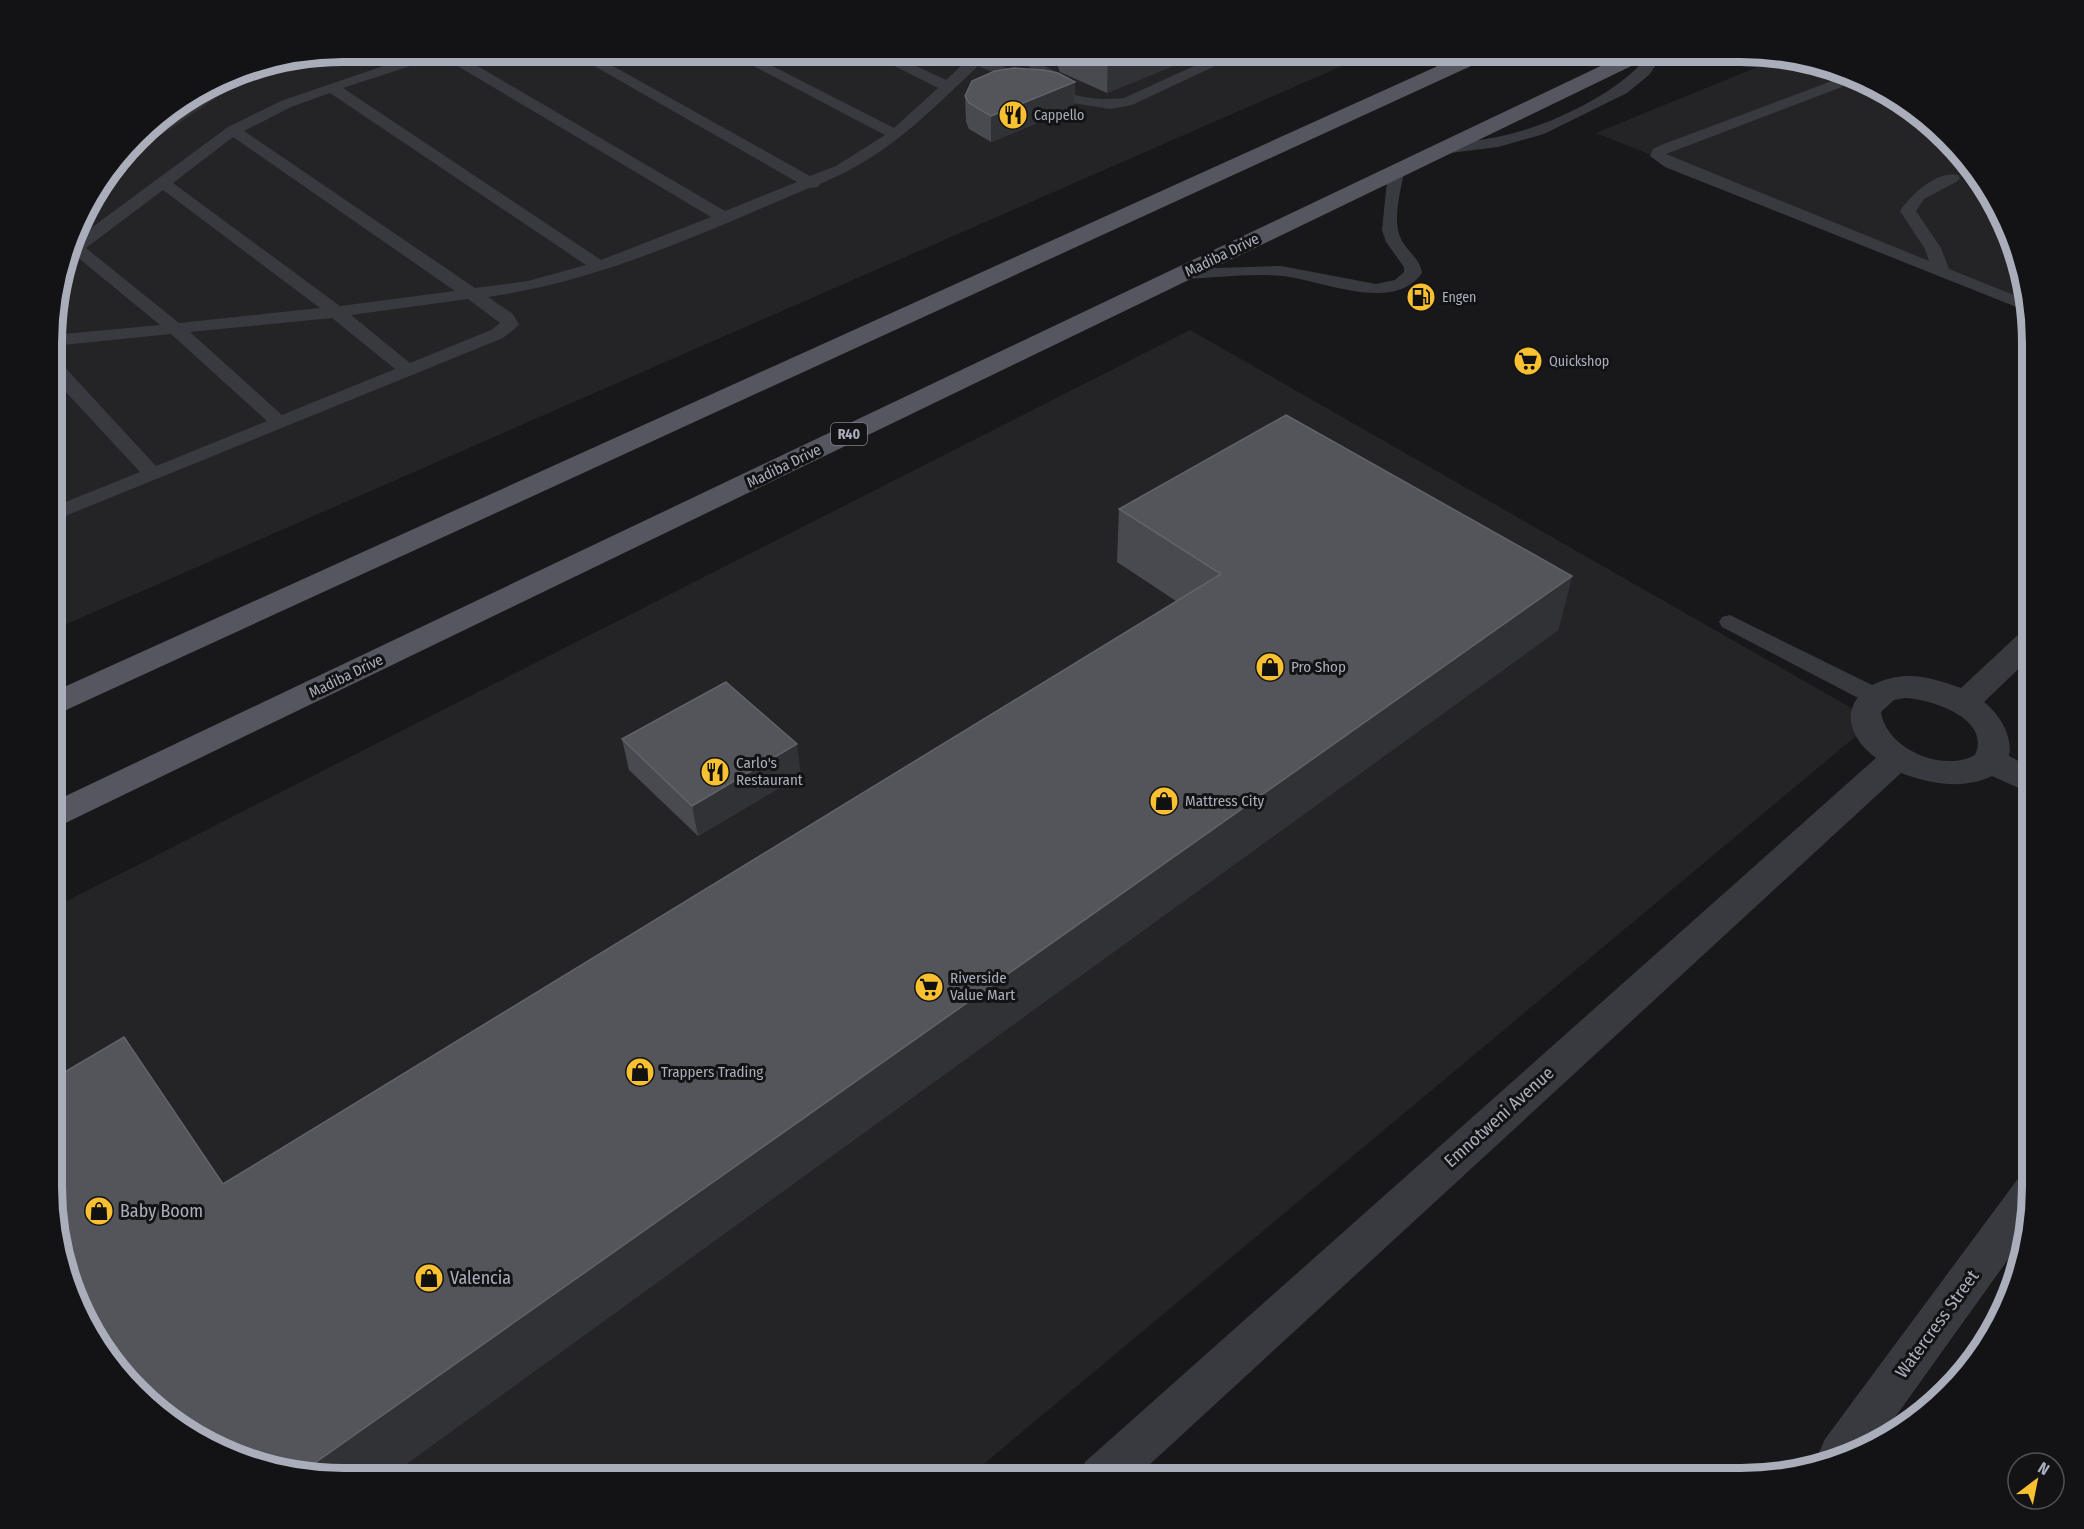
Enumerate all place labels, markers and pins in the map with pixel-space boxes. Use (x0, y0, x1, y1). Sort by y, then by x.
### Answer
restaurant icon: Cappello (997, 99, 1029, 131)
place label: Cappello (1034, 107, 1084, 124)
fuel station icon: Engen (1405, 281, 1437, 313)
place label: Engen (1442, 289, 1476, 306)
supermarket icon: Quickshop (1512, 345, 1544, 377)
place label: Quickshop (1549, 353, 1609, 370)
shop icon: Pro Shop (1254, 651, 1286, 683)
place label: Pro Shop (1291, 658, 1346, 676)
place label: Carlo's Restaurant (736, 754, 803, 789)
restaurant icon: Carlo's Restaurant (699, 756, 731, 788)
shop icon: Mattress City (1148, 785, 1180, 817)
place label: Mattress City (1185, 792, 1264, 810)
place label: Riverside Value Mart (950, 969, 1015, 1004)
supermarket icon: Riverside Value Mart (913, 971, 945, 1003)
shop icon: Trappers Trading (624, 1056, 656, 1088)
place label: Trappers Trading (661, 1063, 763, 1081)
shop icon: Baby Boom (83, 1195, 115, 1227)
place label: Baby Boom (120, 1200, 203, 1222)
shop icon: Valencia (413, 1262, 445, 1294)
place label: Valencia (450, 1267, 511, 1289)

